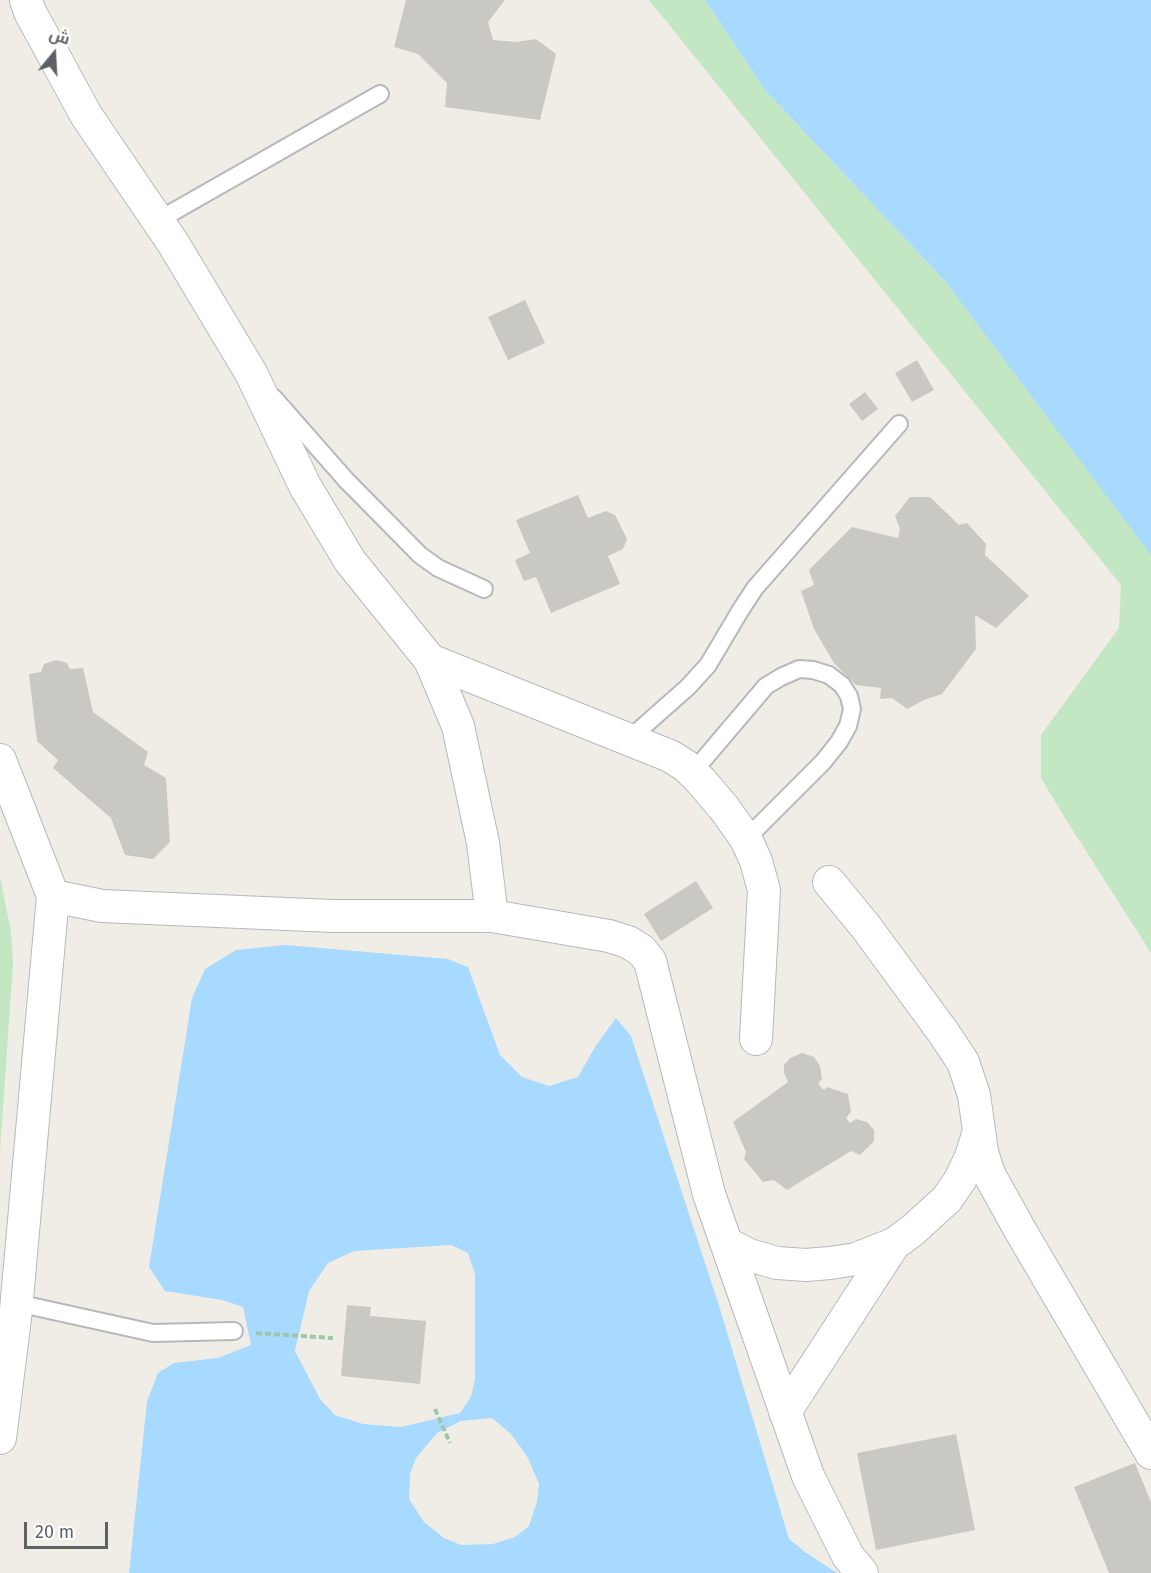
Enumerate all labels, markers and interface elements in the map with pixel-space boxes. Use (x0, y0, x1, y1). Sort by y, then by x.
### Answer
north arrow (24, 24, 84, 84)
text: ش (47, 24, 72, 49)
scale bar (27, 1510, 111, 1548)
text: 20 m (35, 1521, 74, 1543)

